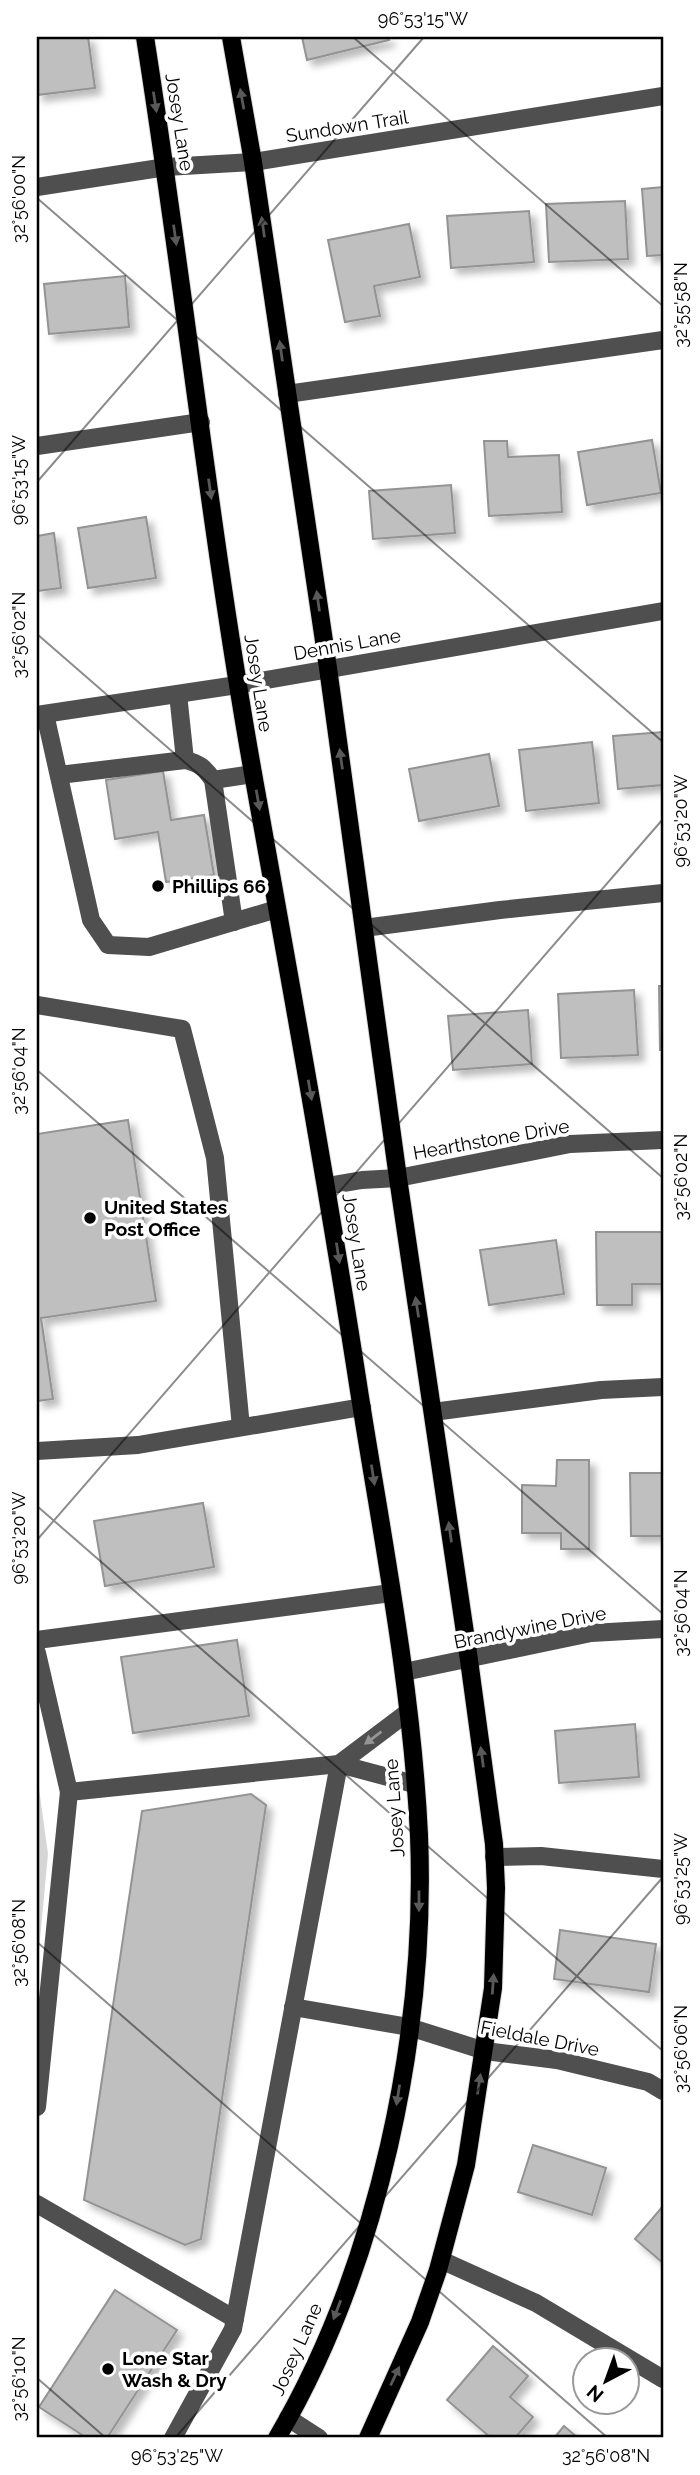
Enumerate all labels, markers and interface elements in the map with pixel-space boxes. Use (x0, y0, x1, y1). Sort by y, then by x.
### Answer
text: 96°53'15"W (378, 8, 468, 29)
street label: Josey Lane (161, 72, 199, 172)
one-way arrow (236, 88, 247, 110)
one-way arrow (150, 91, 161, 113)
street label: Sundown Trail (284, 105, 411, 147)
text: 32°56'00"N (8, 155, 29, 243)
one-way arrow (257, 216, 268, 238)
one-way arrow (170, 224, 181, 246)
text: 32°55'58"N (670, 262, 691, 348)
one-way arrow (275, 340, 286, 362)
text: 96°53'15"W (8, 435, 29, 525)
one-way arrow (205, 478, 216, 500)
one-way arrow (312, 590, 323, 612)
text: 32°56'02"N (8, 592, 29, 678)
street label: Dennis Lane (292, 624, 402, 664)
street label: Josey Lane (240, 633, 278, 733)
one-way arrow (335, 748, 346, 770)
text: 96°53'20"W (670, 774, 691, 868)
one-way arrow (253, 790, 264, 812)
place label: Phillips 66 (172, 875, 266, 897)
marker: Phillips 66 (150, 878, 166, 894)
text: 32°56'04"N (8, 1027, 29, 1115)
one-way arrow (304, 1079, 315, 1101)
street label: Hearthstone Drive (411, 1114, 571, 1164)
text: 32°56'02"N (670, 1134, 691, 1220)
street label: Josey Lane (338, 1192, 376, 1292)
place label: United States Post Office (104, 1196, 227, 1240)
marker: United States Post Office (82, 1210, 98, 1226)
one-way arrow (332, 1242, 343, 1264)
one-way arrow (411, 1296, 422, 1318)
one-way arrow (368, 1464, 379, 1486)
text: 96°53'20"W (8, 1491, 29, 1585)
one-way arrow (445, 1521, 456, 1543)
text: 32°56'04"N (670, 1569, 691, 1657)
street label: Brandywine Drive (452, 1601, 608, 1653)
one-way arrow (364, 1730, 382, 1744)
one-way arrow (477, 1746, 488, 1768)
street label: Josey Lane (380, 1758, 408, 1858)
text: 96°53'25"W (670, 1833, 691, 1925)
one-way arrow (413, 1891, 425, 1913)
text: 32°56'08"N (8, 1899, 29, 1987)
one-way arrow (488, 1972, 499, 1994)
text: 32°56'06"N (670, 2005, 691, 2093)
street label: Fieldale Drive (479, 2016, 601, 2060)
one-way arrow (474, 2073, 485, 2095)
one-way arrow (392, 2084, 403, 2106)
street label: Josey Lane (266, 2299, 326, 2399)
one-way arrow (331, 2300, 342, 2321)
text: 32°56'10"N (8, 2336, 29, 2422)
north arrow (570, 2346, 640, 2416)
place label: Lone Star Wash & Dry (122, 2347, 227, 2391)
marker: Lone Star Wash & Dry (100, 2361, 116, 2377)
one-way arrow (389, 2366, 401, 2386)
text: N (582, 2381, 608, 2407)
text: 96°53'25"W (131, 2445, 223, 2466)
text: 32°56'08"N (562, 2445, 650, 2466)

